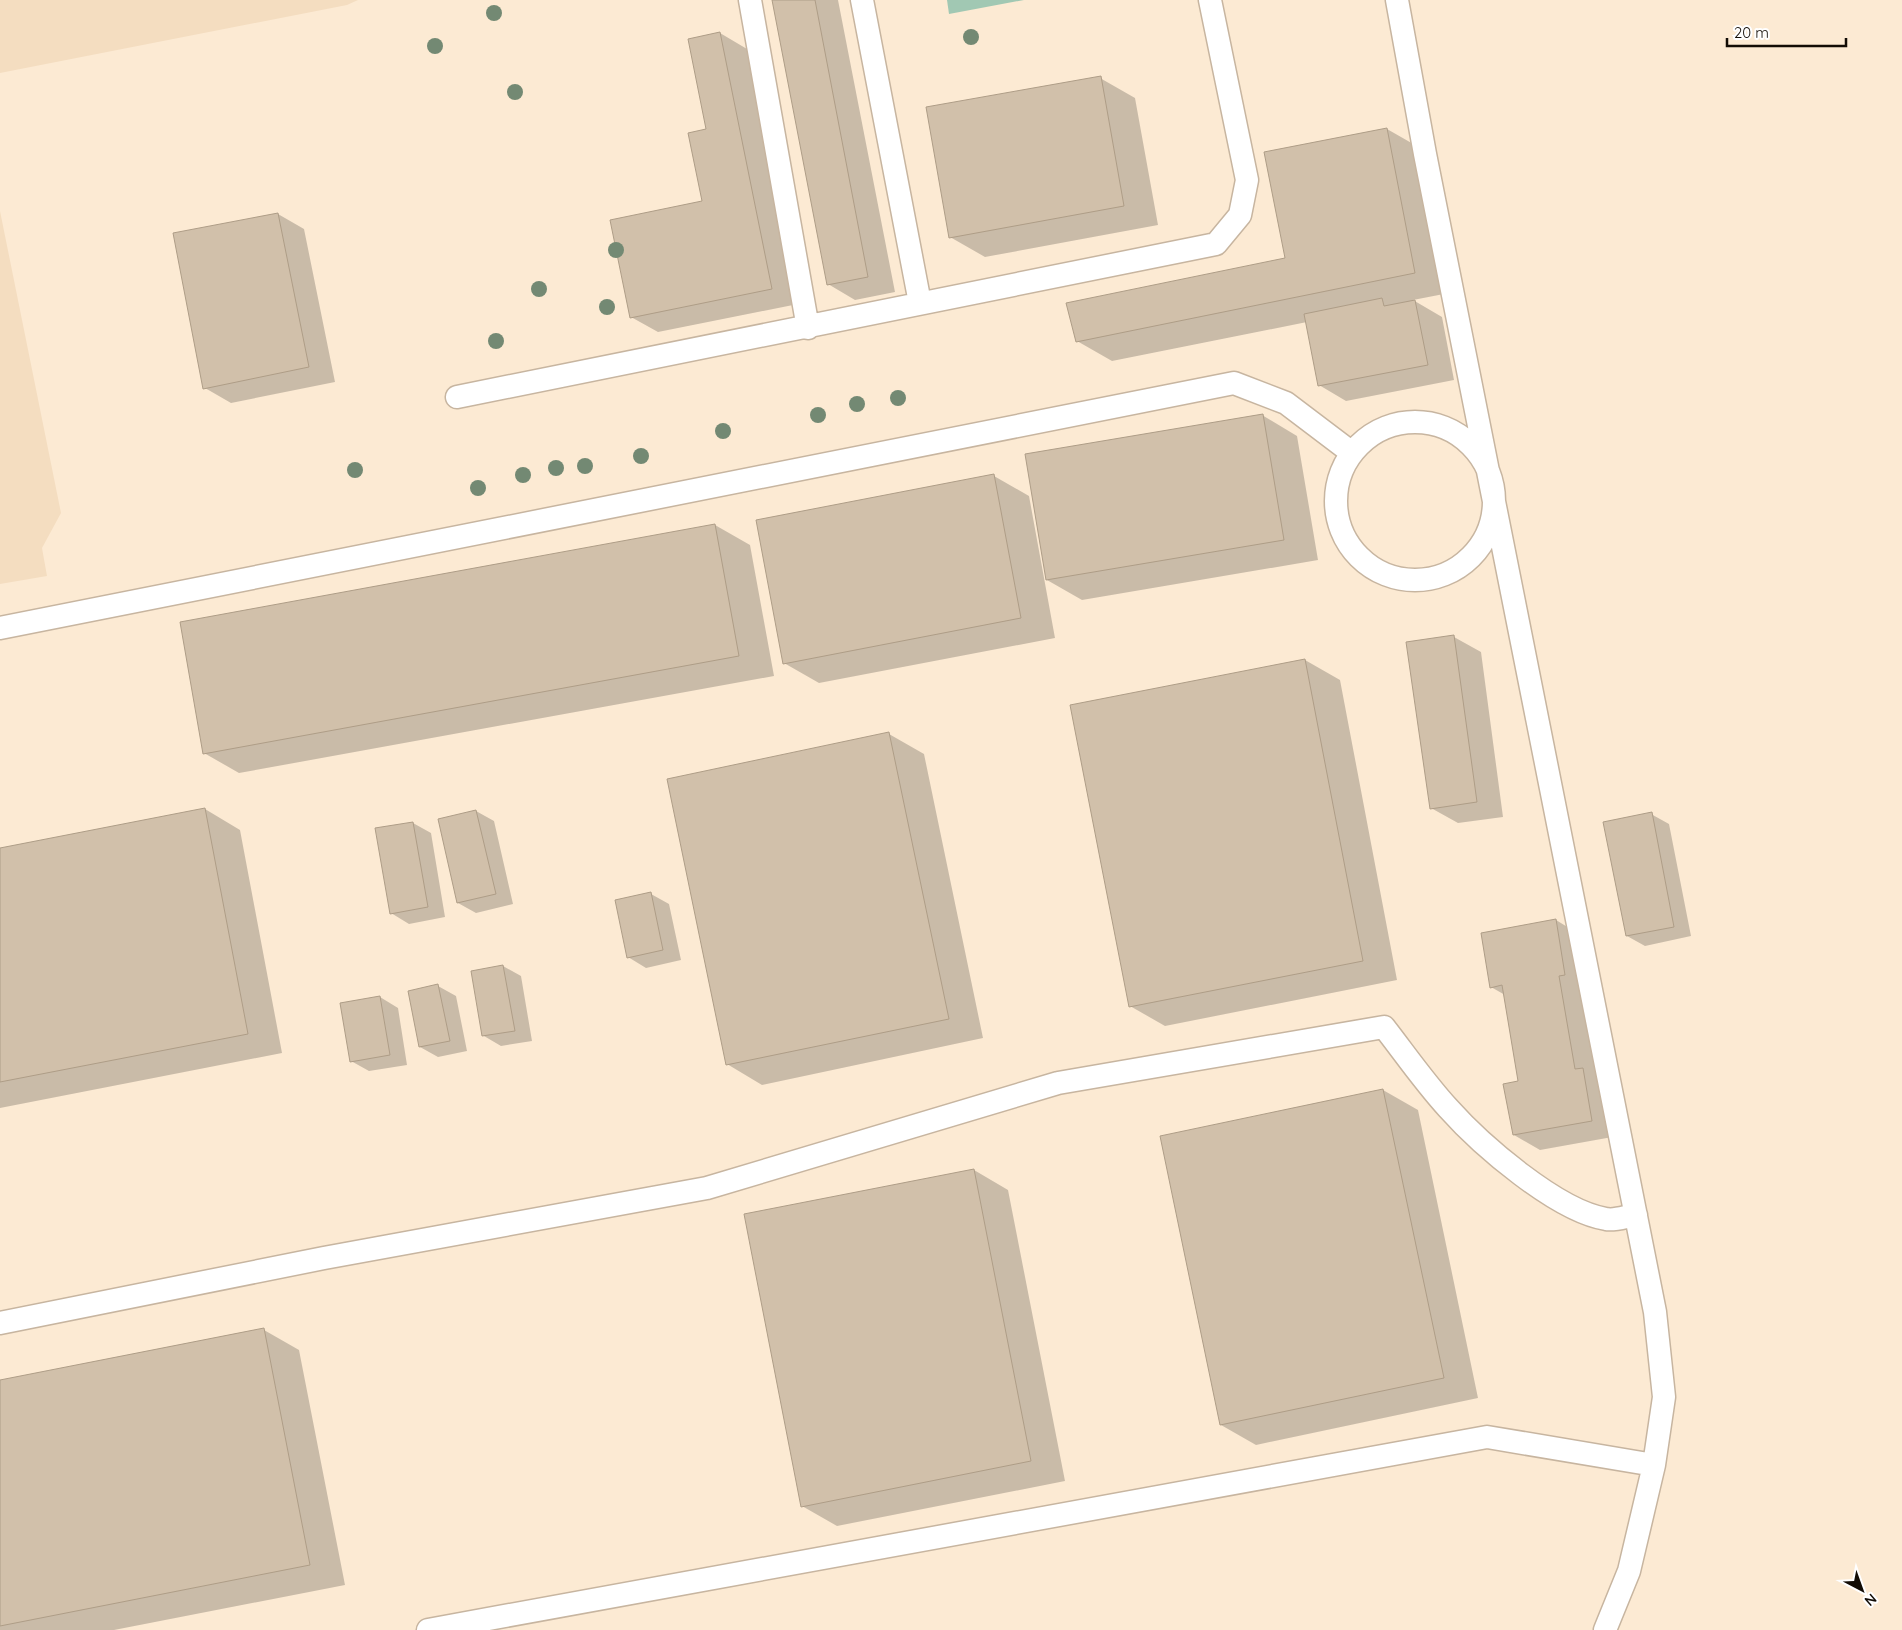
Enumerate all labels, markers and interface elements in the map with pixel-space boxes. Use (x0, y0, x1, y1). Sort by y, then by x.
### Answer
scale bar (1727, 15, 1846, 47)
text: 20 m (1734, 23, 1769, 42)
north arrow (1837, 1565, 1887, 1615)
text: N (1861, 1590, 1880, 1610)

